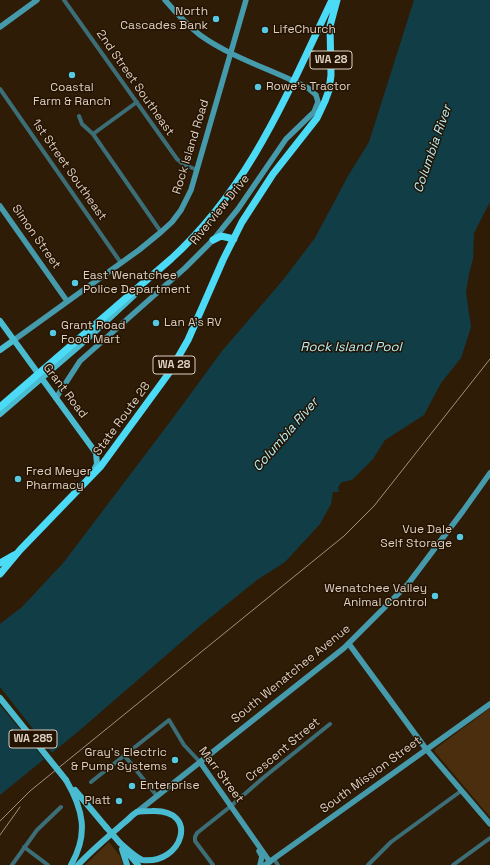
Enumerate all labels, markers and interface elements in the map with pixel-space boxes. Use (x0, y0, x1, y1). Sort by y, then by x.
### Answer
place label: North Cascades Bank (120, 5, 208, 33)
marker: North Cascades Bank (211, 14, 221, 24)
place label: LifeChurch (273, 23, 336, 37)
marker: LifeChurch (260, 25, 270, 35)
street label: 2nd Street Southeast (93, 27, 177, 139)
road number: WA 28 (310, 51, 352, 69)
marker: Coastal Farm & Ranch (67, 70, 77, 80)
place label: Rowe's Tractor (266, 80, 351, 94)
place label: Coastal Farm & Ranch (33, 81, 111, 109)
marker: Rowe's Tractor (253, 82, 263, 92)
street label: Rock Island Road (170, 98, 212, 196)
water label: Columbia River (411, 103, 455, 195)
street label: 1st Street Southeast (29, 117, 109, 223)
street label: Riverview Drive (187, 172, 253, 248)
street label: Simon Street (9, 202, 63, 272)
place label: East Wenatchee Police Department (83, 269, 191, 297)
marker: East Wenatchee Police Department (70, 278, 80, 288)
place label: Lan A's RV (164, 316, 222, 330)
marker: Lan A's RV (151, 318, 161, 328)
place label: Grant Road Food Mart (61, 319, 125, 347)
marker: Grant Road Food Mart (48, 328, 58, 338)
water label: Rock Island Pool (300, 339, 402, 355)
road number: WA 28 (153, 356, 195, 374)
street label: Grant Road (40, 361, 90, 421)
street label: State Route 28 (90, 379, 154, 459)
water label: Columbia River (250, 395, 322, 475)
place label: Fred Meyer Pharmacy (26, 465, 91, 493)
marker: Fred Meyer Pharmacy (13, 474, 23, 484)
place label: Vue Dale Self Storage (380, 523, 452, 551)
marker: Vue Dale Self Storage (455, 532, 465, 542)
place label: Wenatchee Valley Animal Control (324, 582, 427, 610)
marker: Wenatchee Valley Animal Control (430, 591, 440, 601)
street label: South Wenatchee Avenue (229, 622, 353, 726)
street label: Crescent Street (243, 715, 323, 785)
road number: WA 285 (9, 730, 57, 748)
street label: South Mission Street (318, 733, 424, 817)
street label: Marr Street (195, 744, 247, 806)
place label: Gray's Electric & Pump Systems (71, 746, 167, 774)
marker: Gray's Electric & Pump Systems (170, 755, 180, 765)
place label: Enterprise (140, 779, 199, 793)
marker: Enterprise (127, 781, 137, 791)
place label: Platt (85, 794, 111, 808)
marker: Platt (114, 796, 124, 806)

